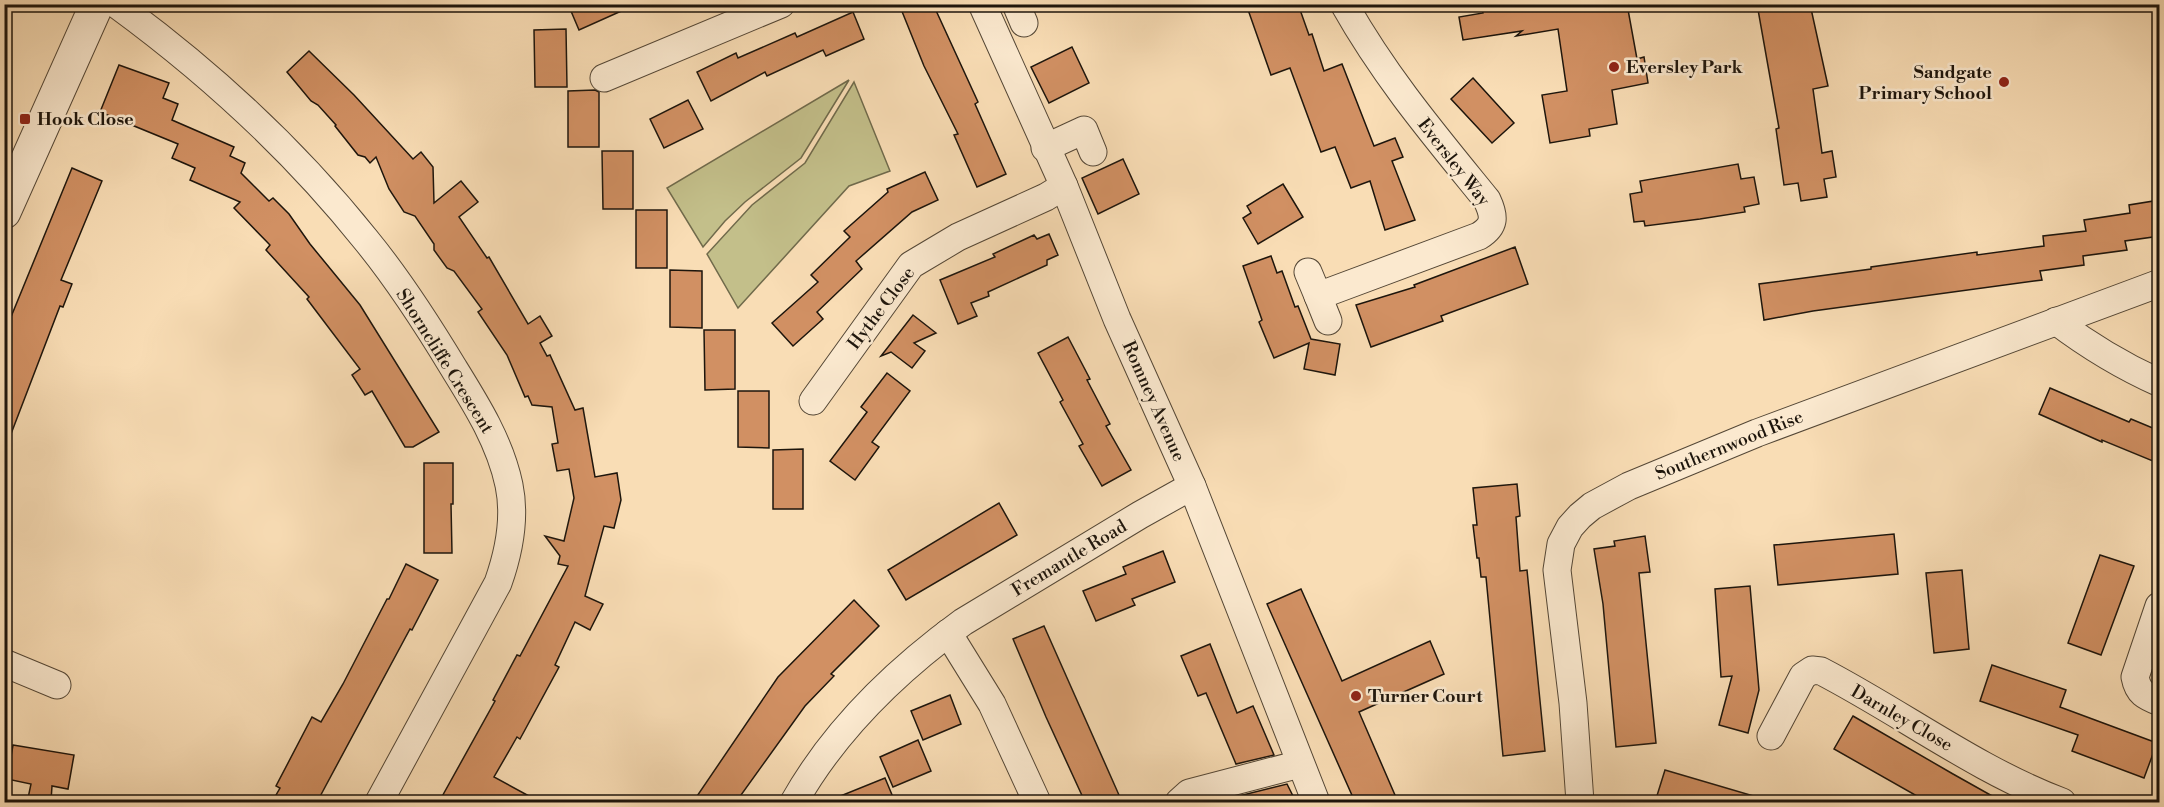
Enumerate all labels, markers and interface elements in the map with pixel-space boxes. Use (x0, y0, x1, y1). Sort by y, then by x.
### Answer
place label: Eversley Park (1626, 56, 1743, 79)
marker: Eversley Park (1607, 60, 1621, 74)
place label: Sandgate Primary School (1859, 61, 1992, 105)
marker: Sandgate Primary School (1997, 75, 2011, 89)
place label: Hook Close (37, 108, 134, 131)
marker: Hook Close (18, 112, 32, 126)
street label: Eversley Way (1412, 114, 1495, 211)
street label: Hythe Close (843, 262, 920, 354)
street label: Shorncliffe Crescent (391, 285, 499, 438)
street label: Romney Avenue (1117, 337, 1190, 465)
street label: Southernwood Rise (1652, 405, 1807, 486)
street label: Fremantle Road (1007, 515, 1132, 602)
street label: Darnley Close (1847, 680, 1957, 757)
place label: Turner Court (1368, 685, 1483, 708)
marker: Turner Court (1349, 689, 1363, 703)

